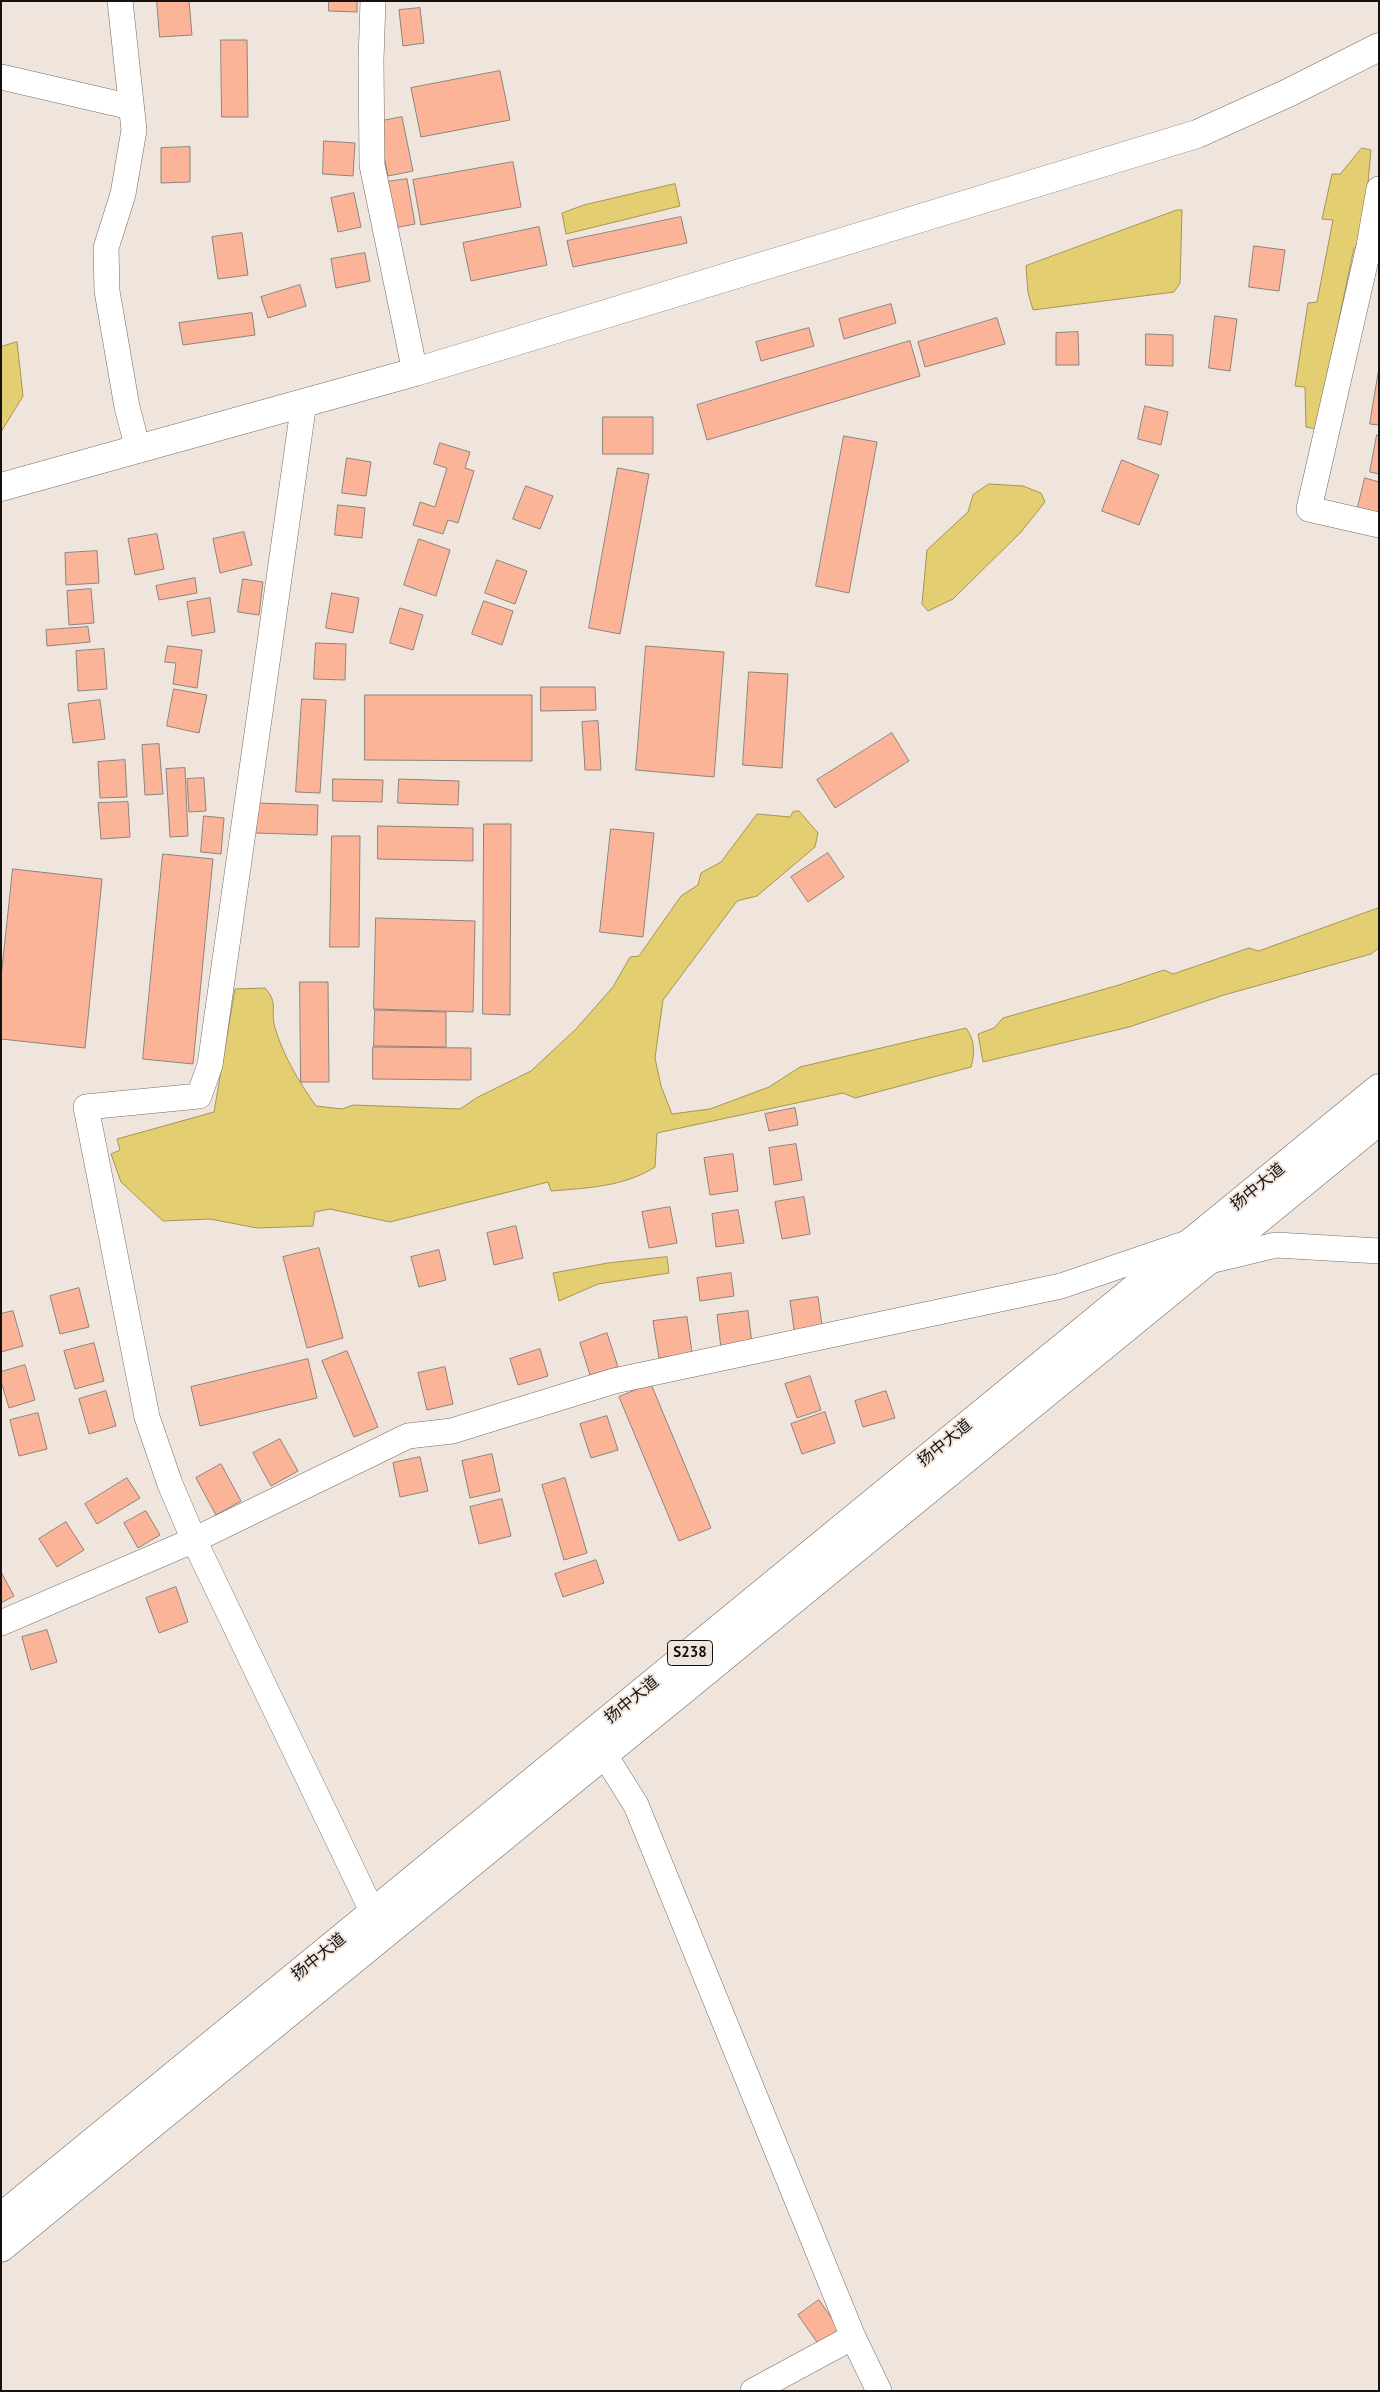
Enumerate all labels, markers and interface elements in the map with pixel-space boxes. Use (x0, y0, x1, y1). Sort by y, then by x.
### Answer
street label: 扬中大道 (1227, 1159, 1289, 1215)
street label: 扬中大道 (914, 1415, 976, 1471)
road number: S238 (668, 1640, 712, 1666)
street label: 扬中大道 (601, 1672, 663, 1728)
street label: 扬中大道 (288, 1929, 350, 1985)

